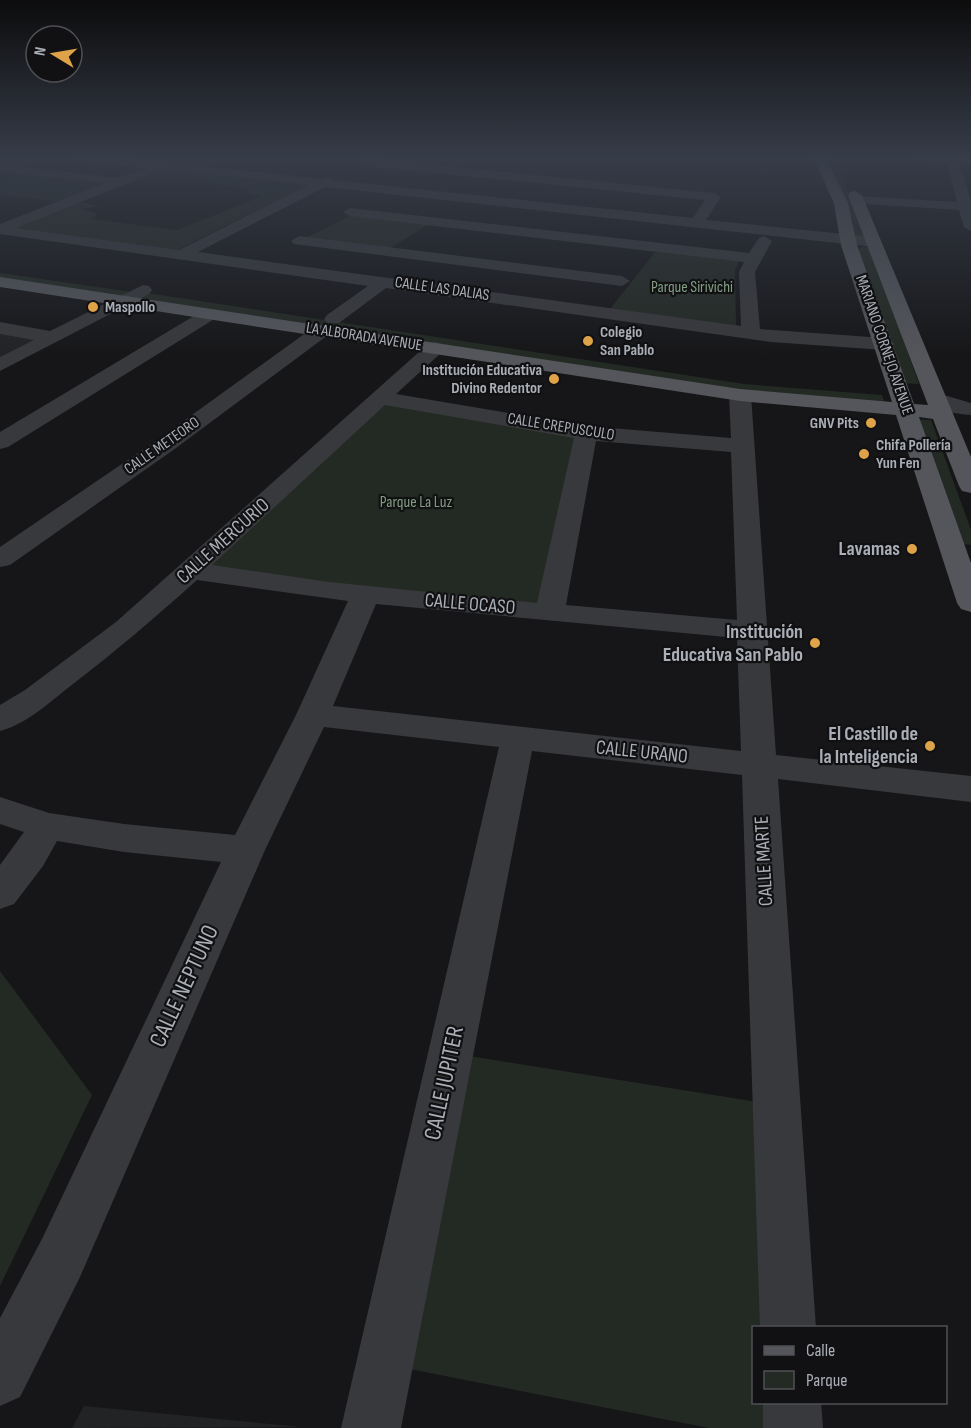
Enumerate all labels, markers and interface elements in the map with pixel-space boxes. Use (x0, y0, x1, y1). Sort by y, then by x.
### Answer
north arrow (24, 24, 84, 84)
text: N (31, 45, 51, 57)
street label: CALLE LAS DALIAS (394, 273, 491, 305)
street label: MARIANO CORNEJO AVENUE (851, 273, 917, 417)
park label: Parque Sirivichi (651, 278, 733, 297)
place label: Maspollo (105, 298, 155, 317)
marker: Maspollo (86, 300, 100, 314)
street label: LA ALBORADA AVENUE (305, 318, 423, 356)
place label: Colegio San Pablo (600, 323, 654, 360)
marker: Colegio San Pablo (581, 334, 595, 348)
place label: Institución Educativa Divino Redentor (422, 361, 542, 398)
marker: Institución Educativa Divino Redentor (547, 372, 561, 386)
street label: CALLE CREPUSCULO (506, 409, 616, 445)
street label: CALLE METEORO (121, 413, 203, 479)
place label: GNV Pits (810, 414, 859, 433)
marker: GNV Pits (864, 416, 878, 430)
place label: Chifa Pollería Yun Fen (876, 436, 951, 473)
marker: Chifa Pollería Yun Fen (857, 447, 871, 461)
street label: CALLE MERCURIO (172, 493, 274, 589)
park label: Parque La Luz (380, 493, 452, 512)
place label: Lavamas (839, 537, 900, 561)
marker: Lavamas (905, 542, 919, 556)
street label: CALLE OCASO (424, 588, 516, 620)
place label: Institución Educativa San Pablo (663, 620, 803, 667)
marker: Institución Educativa San Pablo (808, 636, 822, 650)
place label: El Castillo de la Inteligencia (819, 722, 918, 769)
street label: CALLE URANO (595, 735, 689, 769)
marker: El Castillo de la Inteligencia (923, 739, 937, 753)
street label: CALLE MARTE (750, 815, 778, 907)
street label: CALLE NEPTUNO (143, 920, 225, 1052)
street label: CALLE JUPITER (418, 1023, 470, 1143)
legend (752, 1326, 947, 1404)
text: Calle (806, 1340, 835, 1361)
text: Parque (806, 1370, 847, 1391)

